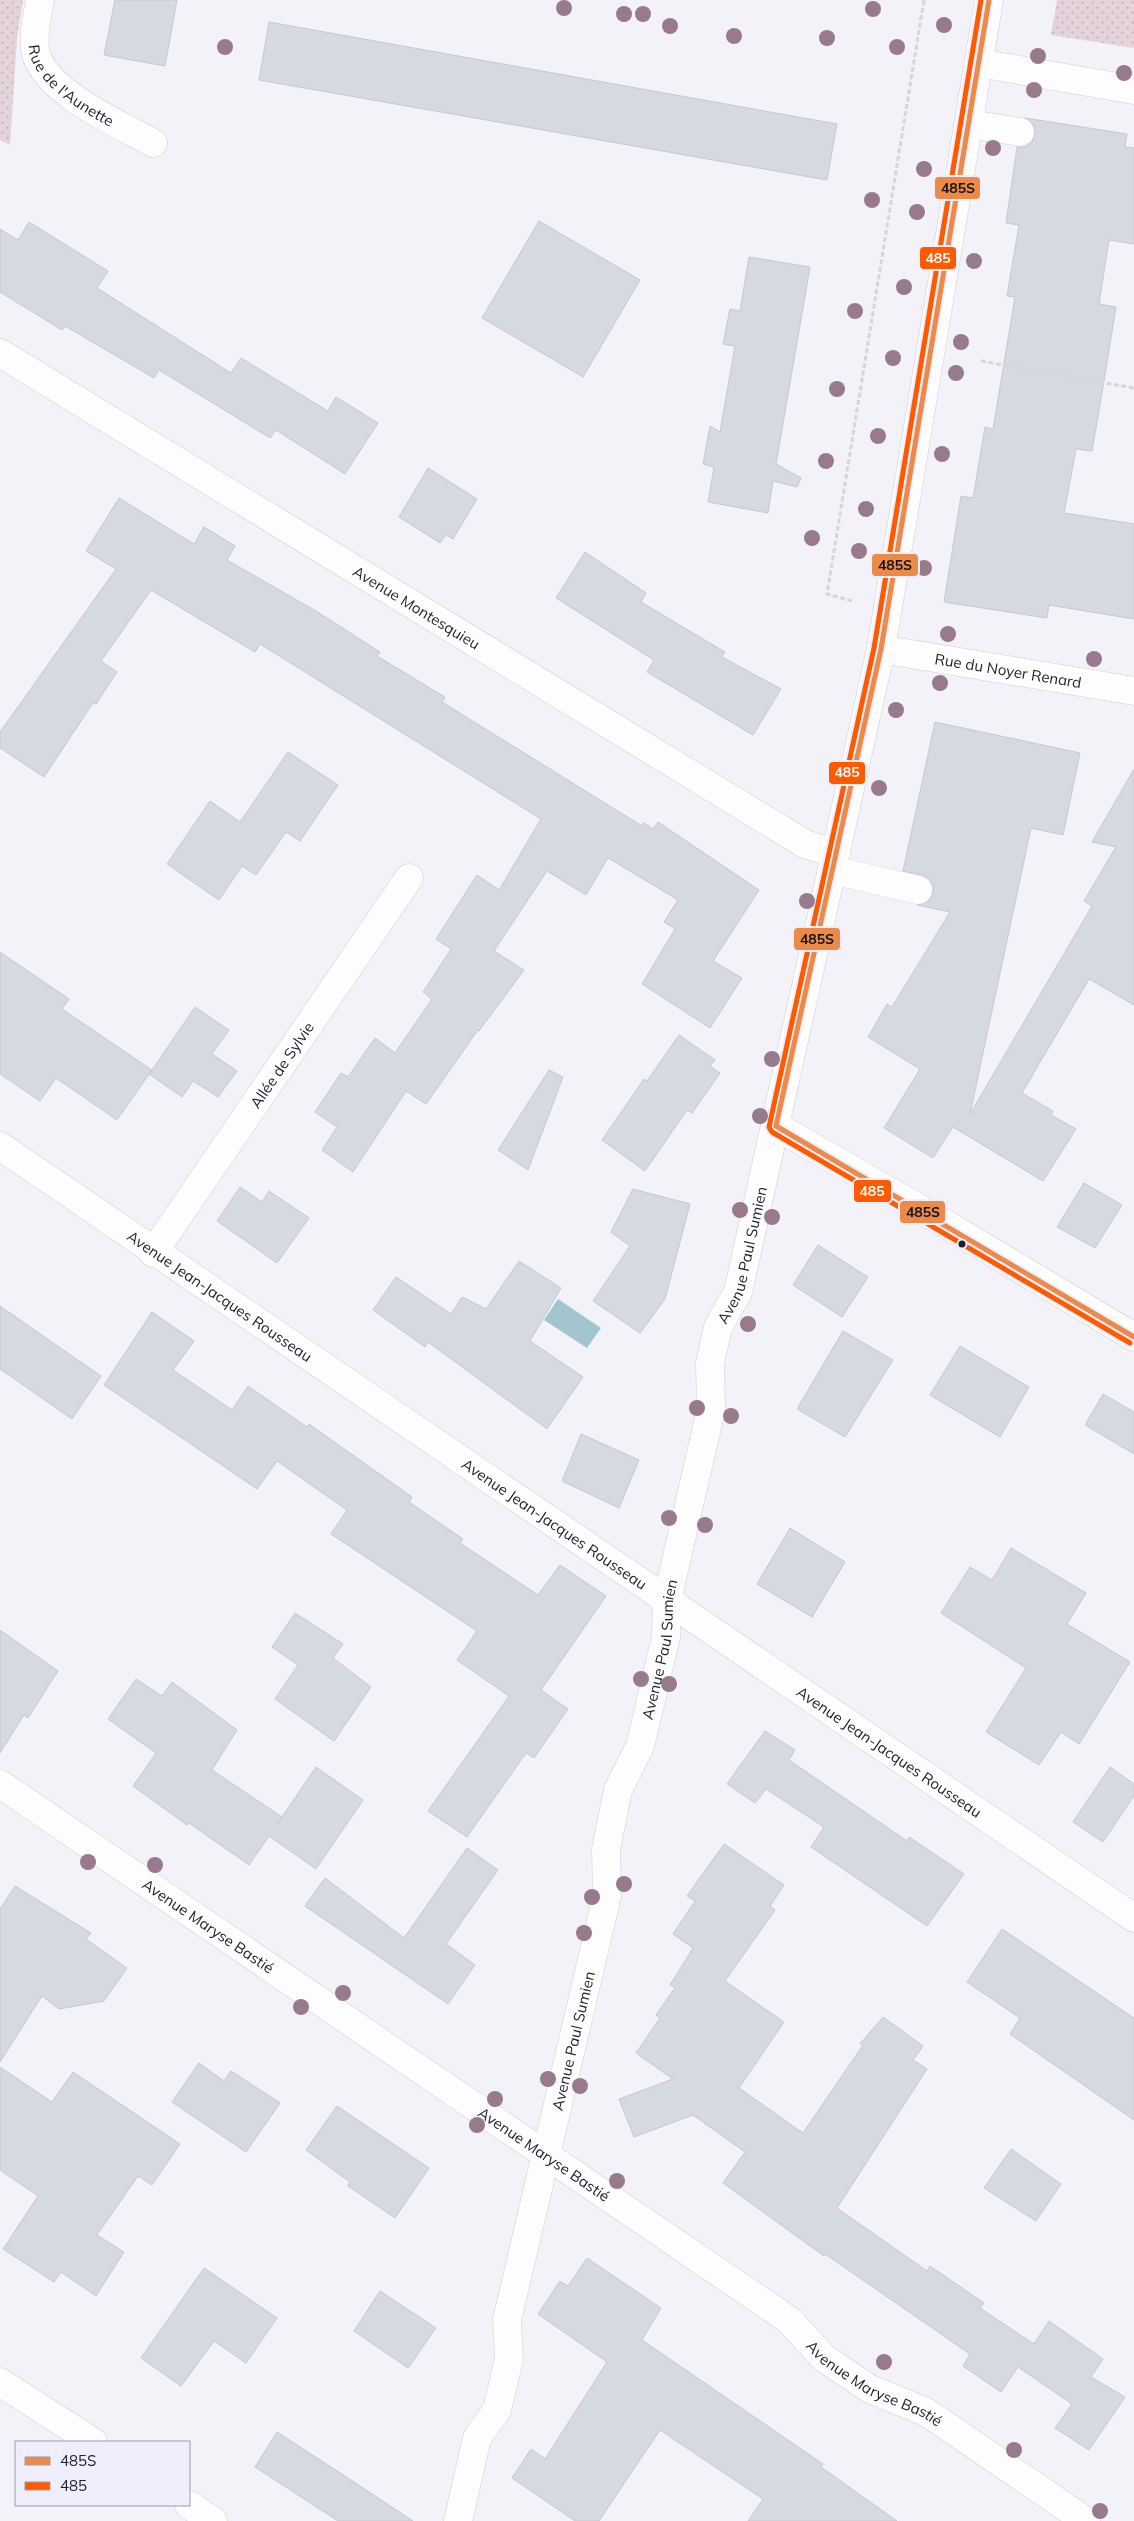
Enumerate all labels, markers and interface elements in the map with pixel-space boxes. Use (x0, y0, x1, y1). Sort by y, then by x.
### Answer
street label: Rue de l'Aunette (25, 43, 117, 130)
line badge: 485S (934, 176, 981, 200)
text: 485S (941, 179, 975, 197)
line badge: 485 (919, 246, 957, 270)
text: 485 (925, 249, 951, 267)
line badge: 485S (871, 553, 919, 577)
text: 485S (878, 556, 912, 574)
street label: Avenue Montesquieu (350, 561, 484, 653)
street label: Rue du Noyer Renard (934, 649, 1083, 692)
line badge: 485 (828, 761, 866, 785)
text: 485 (834, 763, 860, 781)
line badge: 485S (793, 927, 841, 951)
text: 485S (800, 930, 834, 948)
street label: Allée de Sylvie (245, 1018, 318, 1111)
line badge: 485 (853, 1179, 892, 1203)
text: 485 (859, 1182, 885, 1200)
street label: Avenue Paul Sumien (713, 1185, 771, 1327)
line badge: 485S (899, 1200, 946, 1224)
text: 485S (906, 1203, 940, 1221)
street label: Avenue Jean-Jacques Rousseau (124, 1226, 316, 1365)
unlabelled marker (957, 1239, 967, 1249)
street label: Avenue Jean-Jacques Rousseau (458, 1454, 651, 1593)
street label: Avenue Paul Sumien (637, 1577, 681, 1721)
street label: Avenue Jean-Jacques Rousseau (793, 1682, 986, 1821)
street label: Avenue Maryse Bastié (139, 1874, 278, 1977)
street label: Avenue Paul Sumien (547, 1969, 598, 2112)
street label: Avenue Maryse Bastié (475, 2102, 614, 2205)
street label: Avenue Maryse Bastié (803, 2336, 946, 2430)
legend (15, 2441, 190, 2506)
text: 485S (60, 2451, 96, 2470)
text: 485 (60, 2476, 87, 2495)

